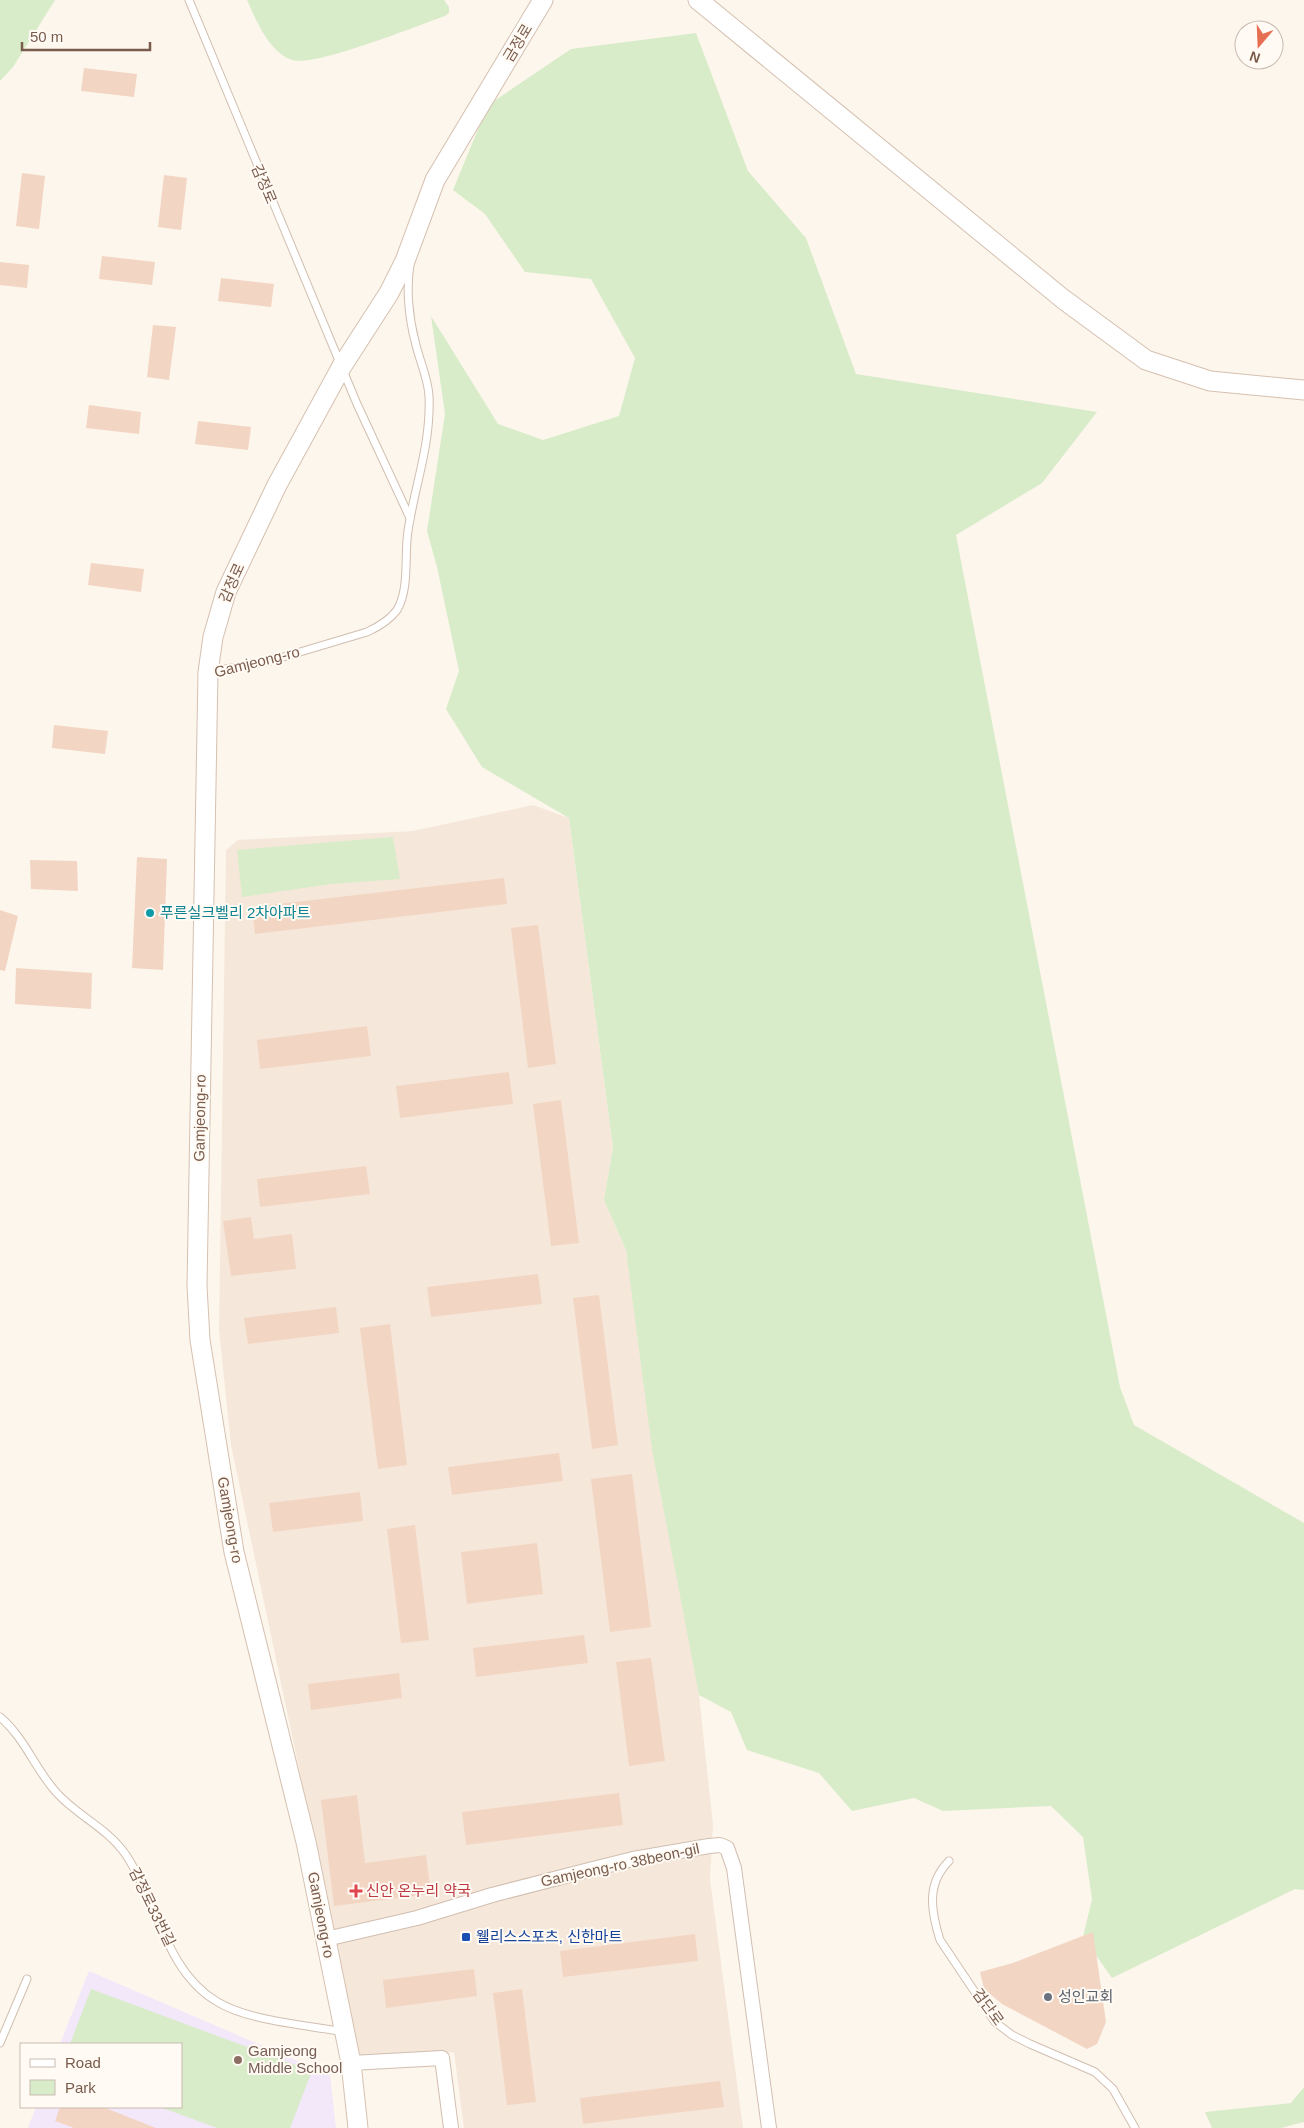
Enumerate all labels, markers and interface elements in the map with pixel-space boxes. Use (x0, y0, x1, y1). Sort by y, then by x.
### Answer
scale bar (22, 20, 150, 52)
north arrow (1234, 20, 1284, 70)
street label: 금정로 (500, 21, 536, 65)
text: 50 m (30, 28, 63, 45)
text: N (1247, 48, 1262, 67)
street label: 감정로 (249, 161, 280, 206)
street label: 감정로 (215, 560, 248, 605)
street label: Gamjeong-ro (212, 643, 301, 680)
place label: 푸른실크벨리 2차아파트 (160, 904, 311, 921)
marker: 푸른실크벨리 2차아파트 (144, 907, 156, 919)
street label: Gamjeong-ro (190, 1074, 209, 1162)
street label: Gamjeong-ro (215, 1475, 246, 1564)
street label: Gamjeong-ro 38beon-gil (539, 1839, 701, 1890)
street label: 감정로33번길 (126, 1865, 179, 1949)
street label: Gamjeong-ro (305, 1870, 338, 1959)
place label: 신안 온누리 약국 (366, 1882, 471, 1899)
marker: 신안 온누리 약국 (350, 1885, 362, 1897)
place label: 웰리스스포츠, 신한마트 (476, 1928, 623, 1945)
marker: 웰리스스포츠, 신한마트 (460, 1931, 472, 1943)
street label: 검단로 (969, 1985, 1007, 2028)
place label: 성인교회 (1058, 1988, 1113, 2005)
marker: 성인교회 (1042, 1991, 1054, 2003)
place label: Gamjeong Middle School (248, 2042, 342, 2076)
legend (20, 2043, 182, 2108)
text: Road (65, 2054, 101, 2071)
marker: Gamjeong Middle School (232, 2054, 244, 2066)
text: Park (65, 2079, 96, 2096)

